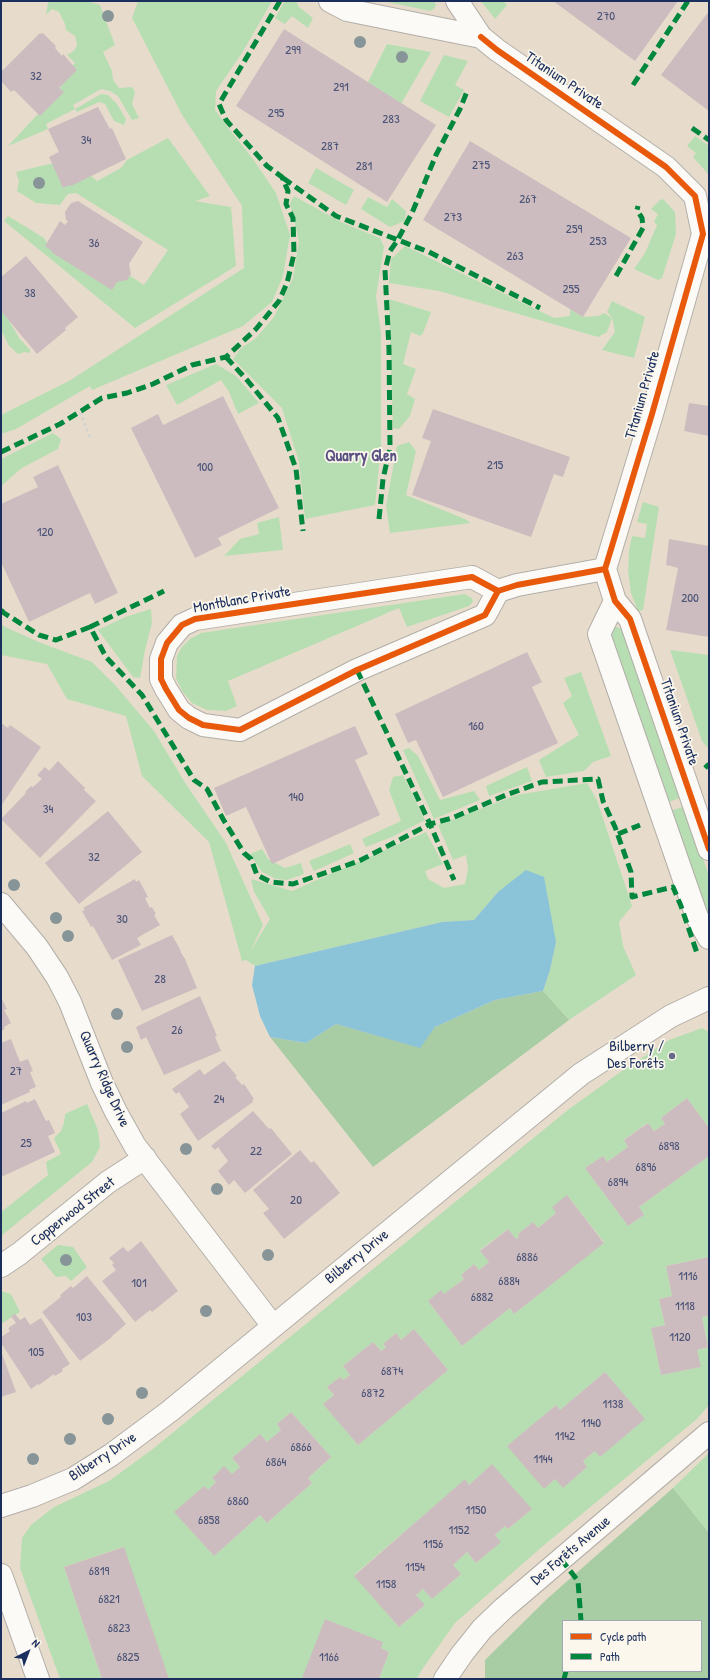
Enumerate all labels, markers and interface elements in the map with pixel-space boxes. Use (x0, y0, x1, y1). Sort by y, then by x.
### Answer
house number: 270 (597, 9, 615, 25)
house number: 299 (285, 43, 301, 59)
street label: Titanium Private (521, 48, 607, 114)
house number: 32 (30, 69, 42, 85)
house number: 291 (333, 80, 349, 96)
house number: 295 (268, 106, 284, 122)
house number: 283 (382, 112, 400, 128)
house number: 34 (81, 133, 91, 149)
house number: 287 (321, 139, 339, 155)
house number: 275 (472, 158, 490, 174)
house number: 281 (356, 159, 372, 175)
house number: 267 (519, 192, 537, 208)
house number: 273 (444, 210, 462, 226)
house number: 259 (566, 222, 582, 238)
house number: 253 (589, 234, 607, 250)
house number: 36 (88, 236, 100, 252)
house number: 263 (506, 249, 524, 265)
house number: 255 (562, 282, 580, 298)
house number: 38 (24, 286, 36, 302)
street label: Titanium Private (622, 349, 664, 441)
district label: Quarry Glen (325, 447, 397, 467)
house number: 215 (487, 458, 503, 474)
house number: 100 (197, 460, 213, 476)
house number: 120 (37, 525, 53, 541)
street label: Montblanc Private (192, 583, 292, 617)
house number: 200 (681, 591, 699, 607)
street label: Titanium Private (656, 676, 702, 768)
house number: 160 (468, 719, 484, 735)
house number: 140 (288, 790, 304, 806)
house number: 34 (43, 802, 53, 818)
house number: 32 (88, 850, 100, 866)
house number: 30 (116, 912, 128, 928)
house number: 28 (154, 972, 166, 988)
house number: 26 (171, 1023, 183, 1039)
street label: Quarry Ridge Drive (75, 1028, 133, 1130)
place label: Bilberry / Des Forêts (607, 1038, 664, 1073)
marker: Bilberry / Des Forêts (667, 1051, 677, 1061)
house number: 27 (10, 1064, 22, 1080)
house number: 24 (214, 1092, 224, 1108)
house number: 25 (20, 1136, 32, 1152)
house number: 6898 (658, 1139, 680, 1155)
house number: 22 (250, 1144, 262, 1160)
house number: 6896 (636, 1160, 656, 1176)
street label: Copperwood Street (27, 1173, 119, 1251)
house number: 6894 (608, 1175, 628, 1191)
house number: 20 (290, 1193, 302, 1209)
street label: Bilberry Drive (322, 1226, 392, 1288)
house number: 6886 (516, 1250, 538, 1266)
house number: 1116 (678, 1269, 698, 1285)
house number: 6884 (498, 1274, 520, 1290)
house number: 101 (131, 1276, 147, 1292)
house number: 6882 (471, 1290, 493, 1306)
house number: 1118 (675, 1299, 695, 1315)
house number: 103 (76, 1310, 92, 1326)
house number: 1120 (669, 1330, 691, 1346)
house number: 105 (28, 1345, 44, 1361)
house number: 6874 (381, 1364, 403, 1380)
house number: 6872 (361, 1386, 385, 1402)
house number: 1138 (603, 1397, 623, 1413)
house number: 1140 (581, 1416, 601, 1432)
street label: Bilberry Drive (66, 1429, 140, 1485)
house number: 1142 (555, 1429, 575, 1445)
house number: 6866 (290, 1440, 312, 1456)
house number: 1144 (533, 1452, 553, 1468)
house number: 6864 (266, 1455, 286, 1471)
house number: 6860 (227, 1494, 249, 1510)
house number: 1150 (466, 1503, 486, 1519)
house number: 6858 (198, 1513, 220, 1529)
street label: Des Forêts Avenue (528, 1513, 614, 1589)
house number: 1152 (448, 1523, 470, 1539)
house number: 1156 (423, 1537, 443, 1553)
house number: 1154 (405, 1560, 425, 1576)
house number: 6819 (89, 1564, 109, 1580)
house number: 1158 (376, 1577, 396, 1593)
house number: 6821 (98, 1592, 120, 1608)
legend (562, 1620, 702, 1672)
house number: 6823 (108, 1621, 130, 1637)
text: Cycle path (600, 1628, 646, 1645)
north arrow (8, 1632, 48, 1672)
text: N (29, 1636, 43, 1650)
text: Path (600, 1648, 620, 1665)
house number: 6825 (117, 1650, 139, 1666)
house number: 1166 (319, 1650, 339, 1666)

